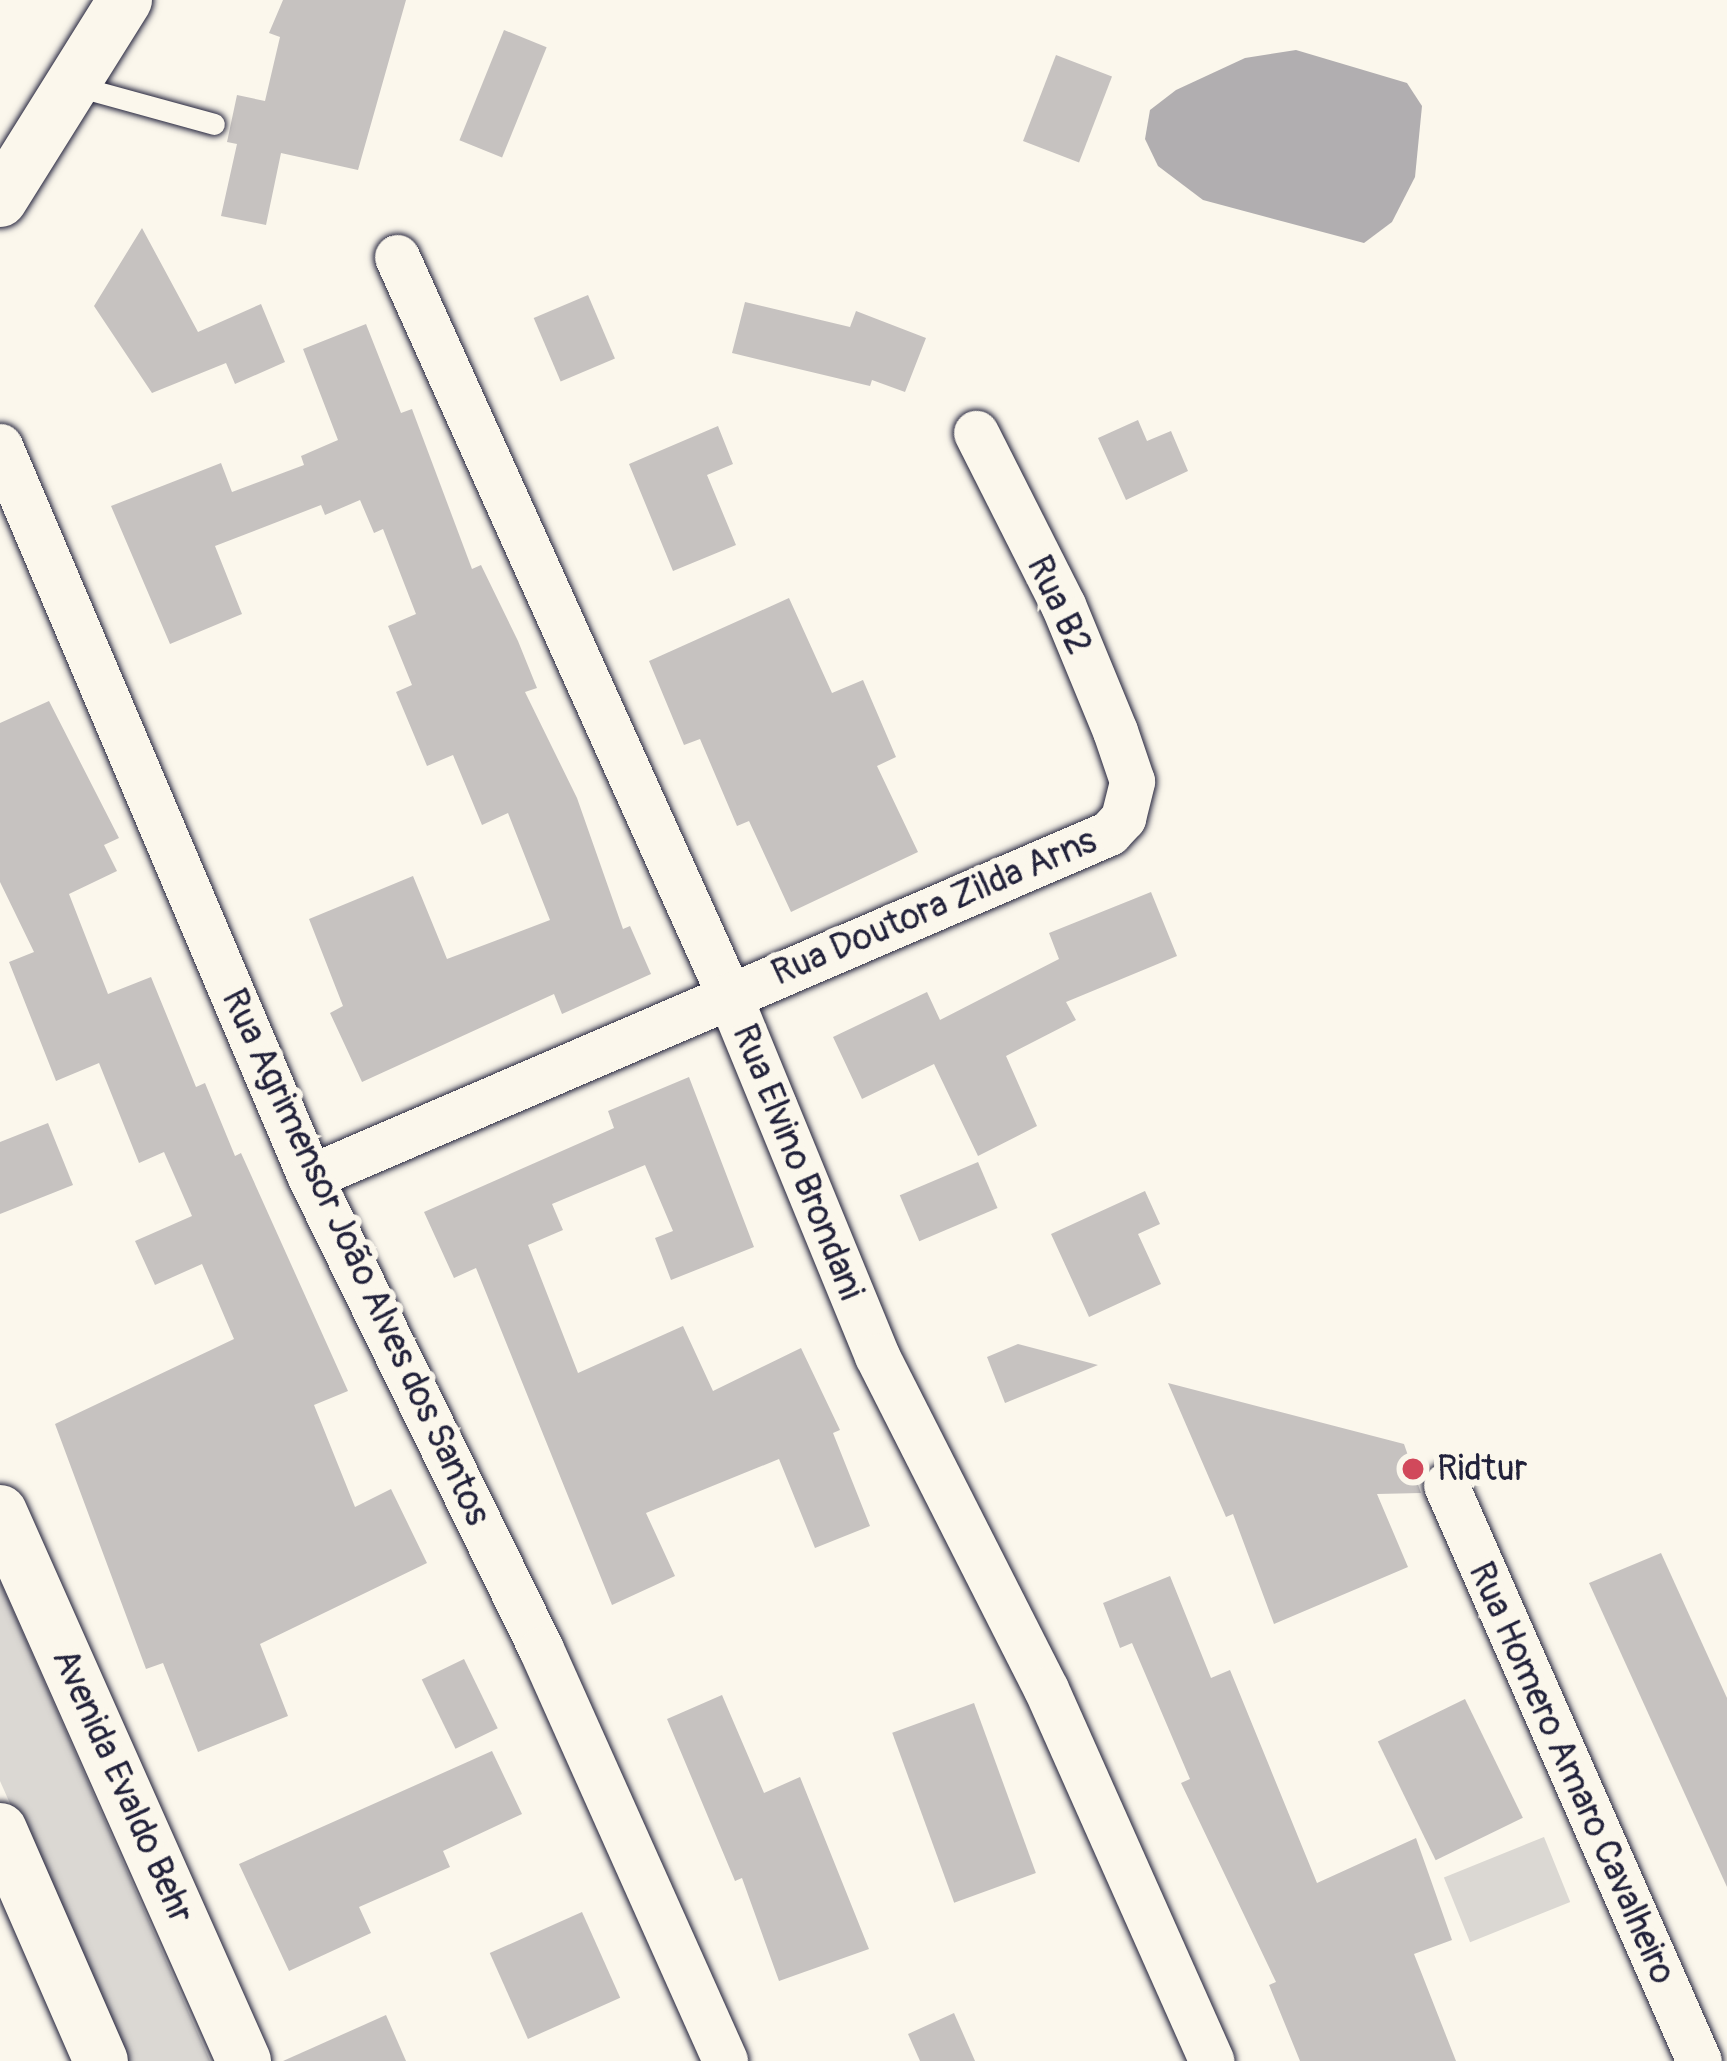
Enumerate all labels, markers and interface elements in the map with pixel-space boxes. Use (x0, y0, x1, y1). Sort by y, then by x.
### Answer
street label: Rua B2 (1017, 549, 1101, 661)
street label: Rua Doutora Zilda Arns (765, 819, 1103, 995)
street label: Rua Agrimensor João Alves dos Santos (212, 982, 500, 1532)
street label: Rua Elvino Brondani (723, 1018, 873, 1306)
place label: Ridtur (1437, 1447, 1527, 1491)
marker: Ridtur (1400, 1456, 1426, 1482)
street label: Rua Homero Amaro Cavalheiro (1459, 1555, 1685, 1991)
street label: Avenida Evaldo Behr (43, 1642, 203, 1930)

